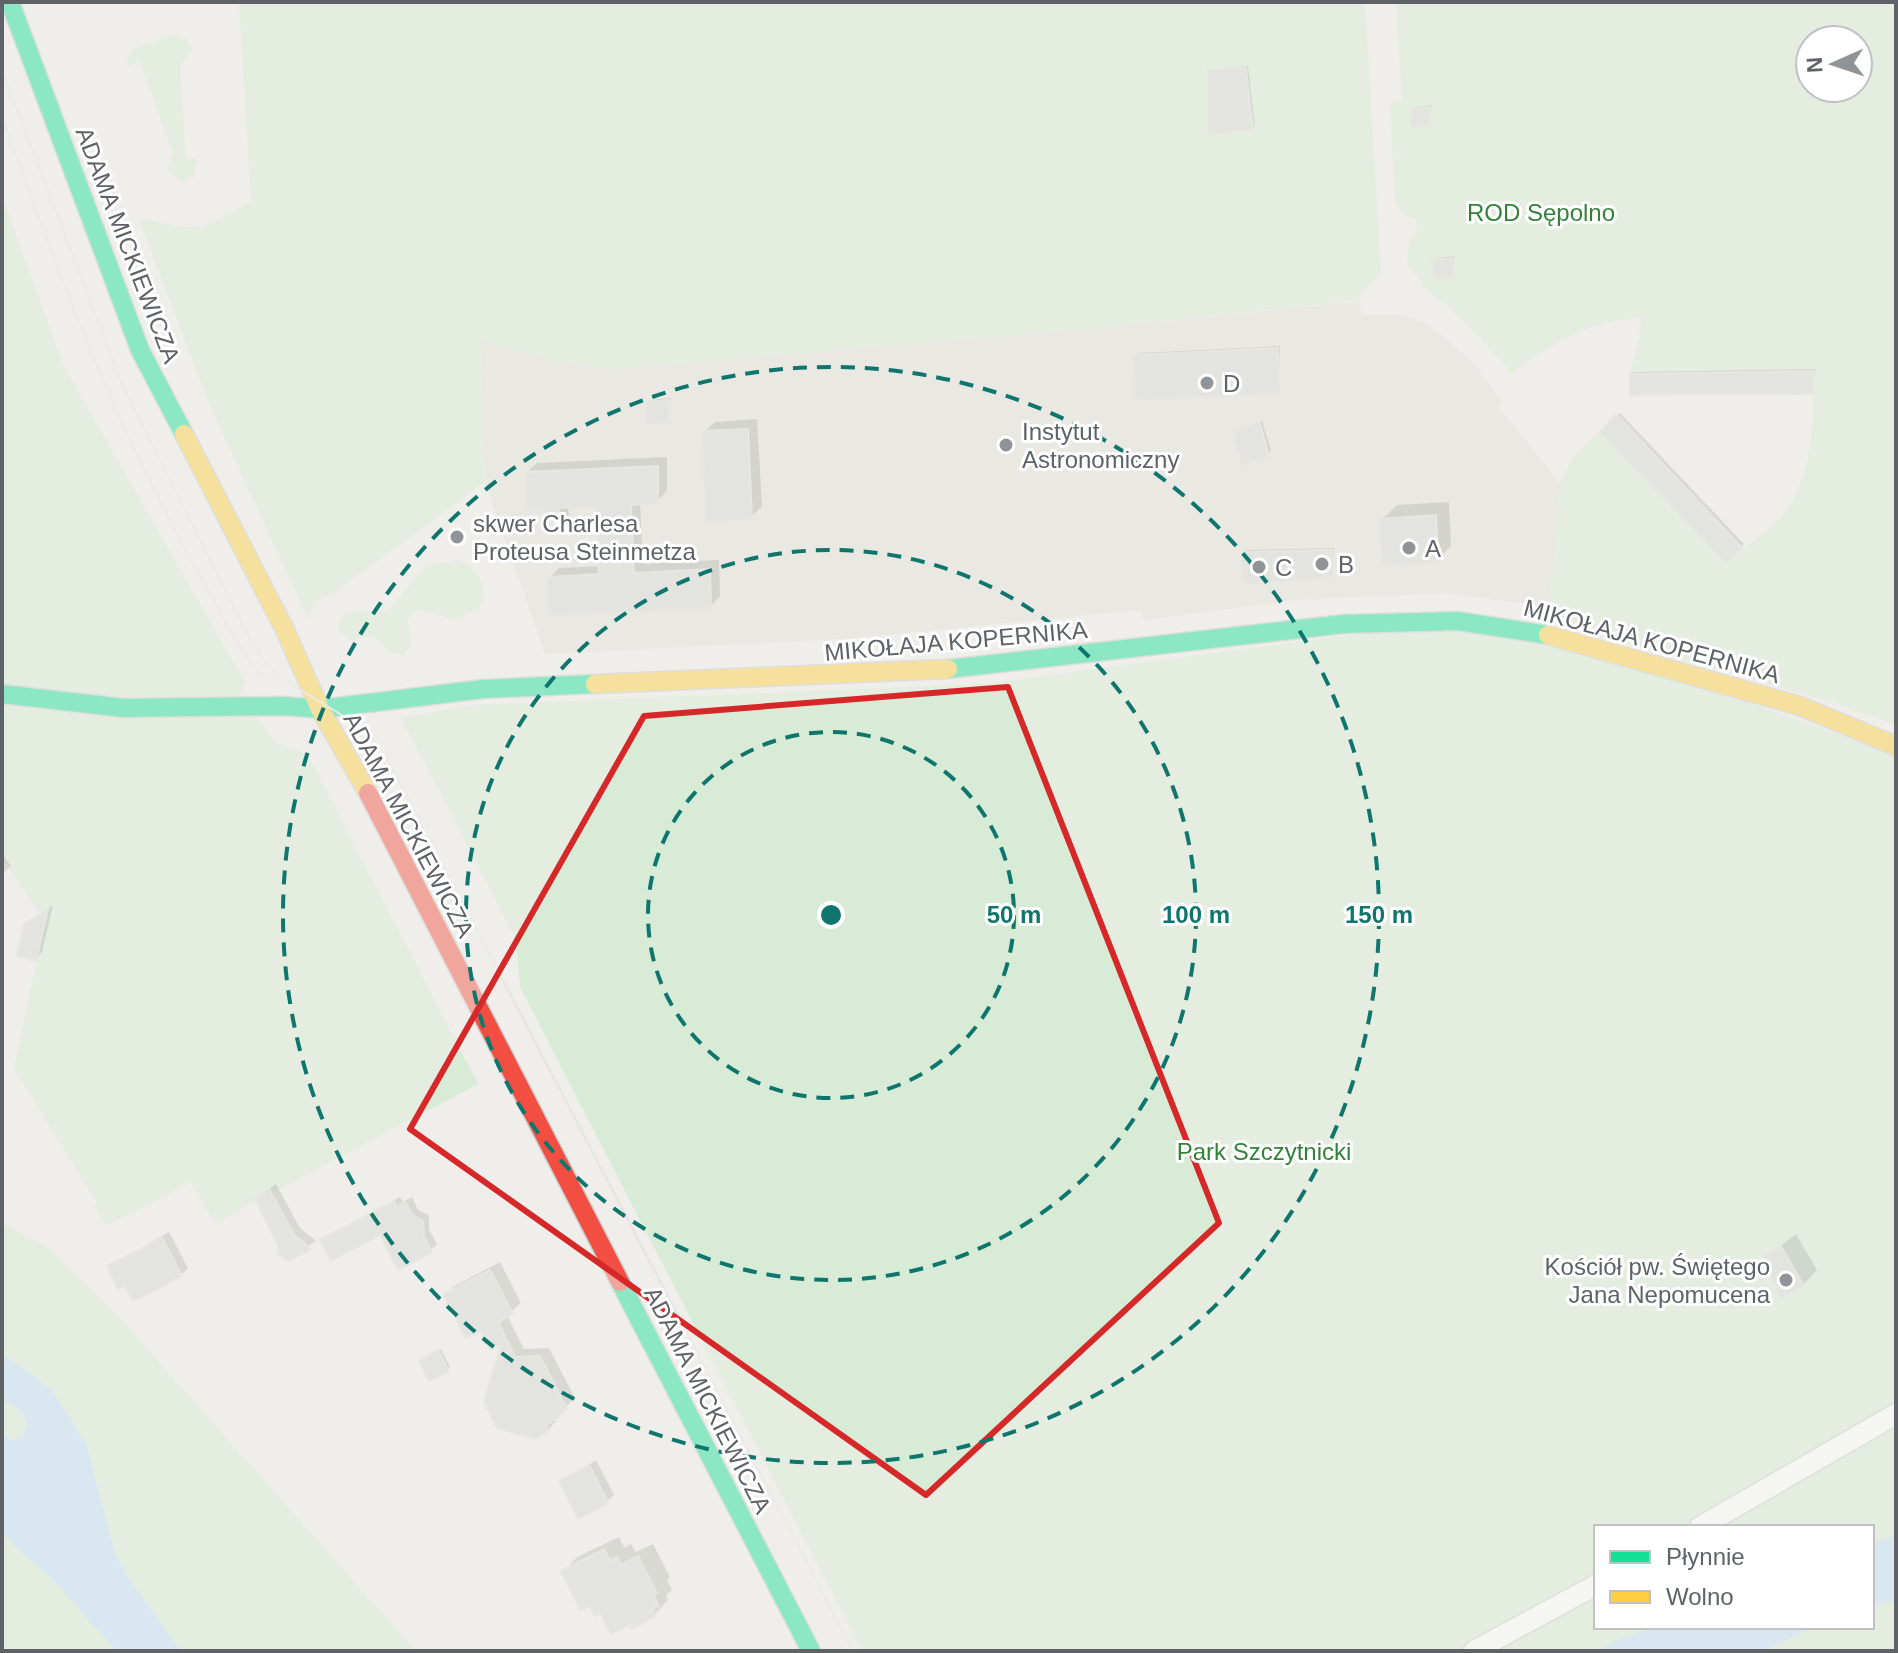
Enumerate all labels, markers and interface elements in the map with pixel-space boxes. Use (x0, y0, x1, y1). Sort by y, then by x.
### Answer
north arrow (1794, 24, 1874, 104)
text: N (1802, 56, 1827, 74)
street label: ADAMA MICKIEWICZA (70, 123, 186, 367)
park label: ROD Sępolno (1467, 199, 1615, 226)
place label: D (1223, 370, 1240, 397)
marker: D (1198, 374, 1216, 392)
place label: Instytut Astronomiczny (1022, 418, 1179, 473)
marker: Instytut Astronomiczny (997, 436, 1015, 454)
place label: skwer Charlesa Proteusa Steinmetza (473, 510, 696, 565)
marker: skwer Charlesa Proteusa Steinmetza (448, 528, 466, 546)
place label: A (1425, 535, 1441, 562)
marker: A (1400, 539, 1418, 557)
place label: B (1338, 551, 1354, 578)
place label: C (1275, 554, 1292, 581)
marker: B (1313, 555, 1331, 573)
marker: C (1250, 558, 1268, 576)
street label: MIKOŁAJA KOPERNIKA (1521, 594, 1783, 688)
street label: MIKOŁAJA KOPERNIKA (823, 616, 1089, 666)
street label: ADAMA MICKIEWICZA (338, 708, 480, 942)
centre of rings (817, 901, 845, 929)
text: 50 m (987, 901, 1041, 928)
text: 100 m (1162, 901, 1230, 928)
text: 150 m (1345, 901, 1413, 928)
park label: Park Szczytnicki (1177, 1138, 1351, 1165)
place label: Kościół pw. Świętego Jana Nepomucena (1545, 1253, 1771, 1308)
marker: Kościół pw. Świętego Jana Nepomucena (1777, 1271, 1795, 1289)
street label: ADAMA MICKIEWICZA (639, 1282, 777, 1518)
legend (1594, 1525, 1874, 1629)
text: Płynnie (1666, 1543, 1745, 1570)
text: Wolno (1666, 1583, 1734, 1610)

